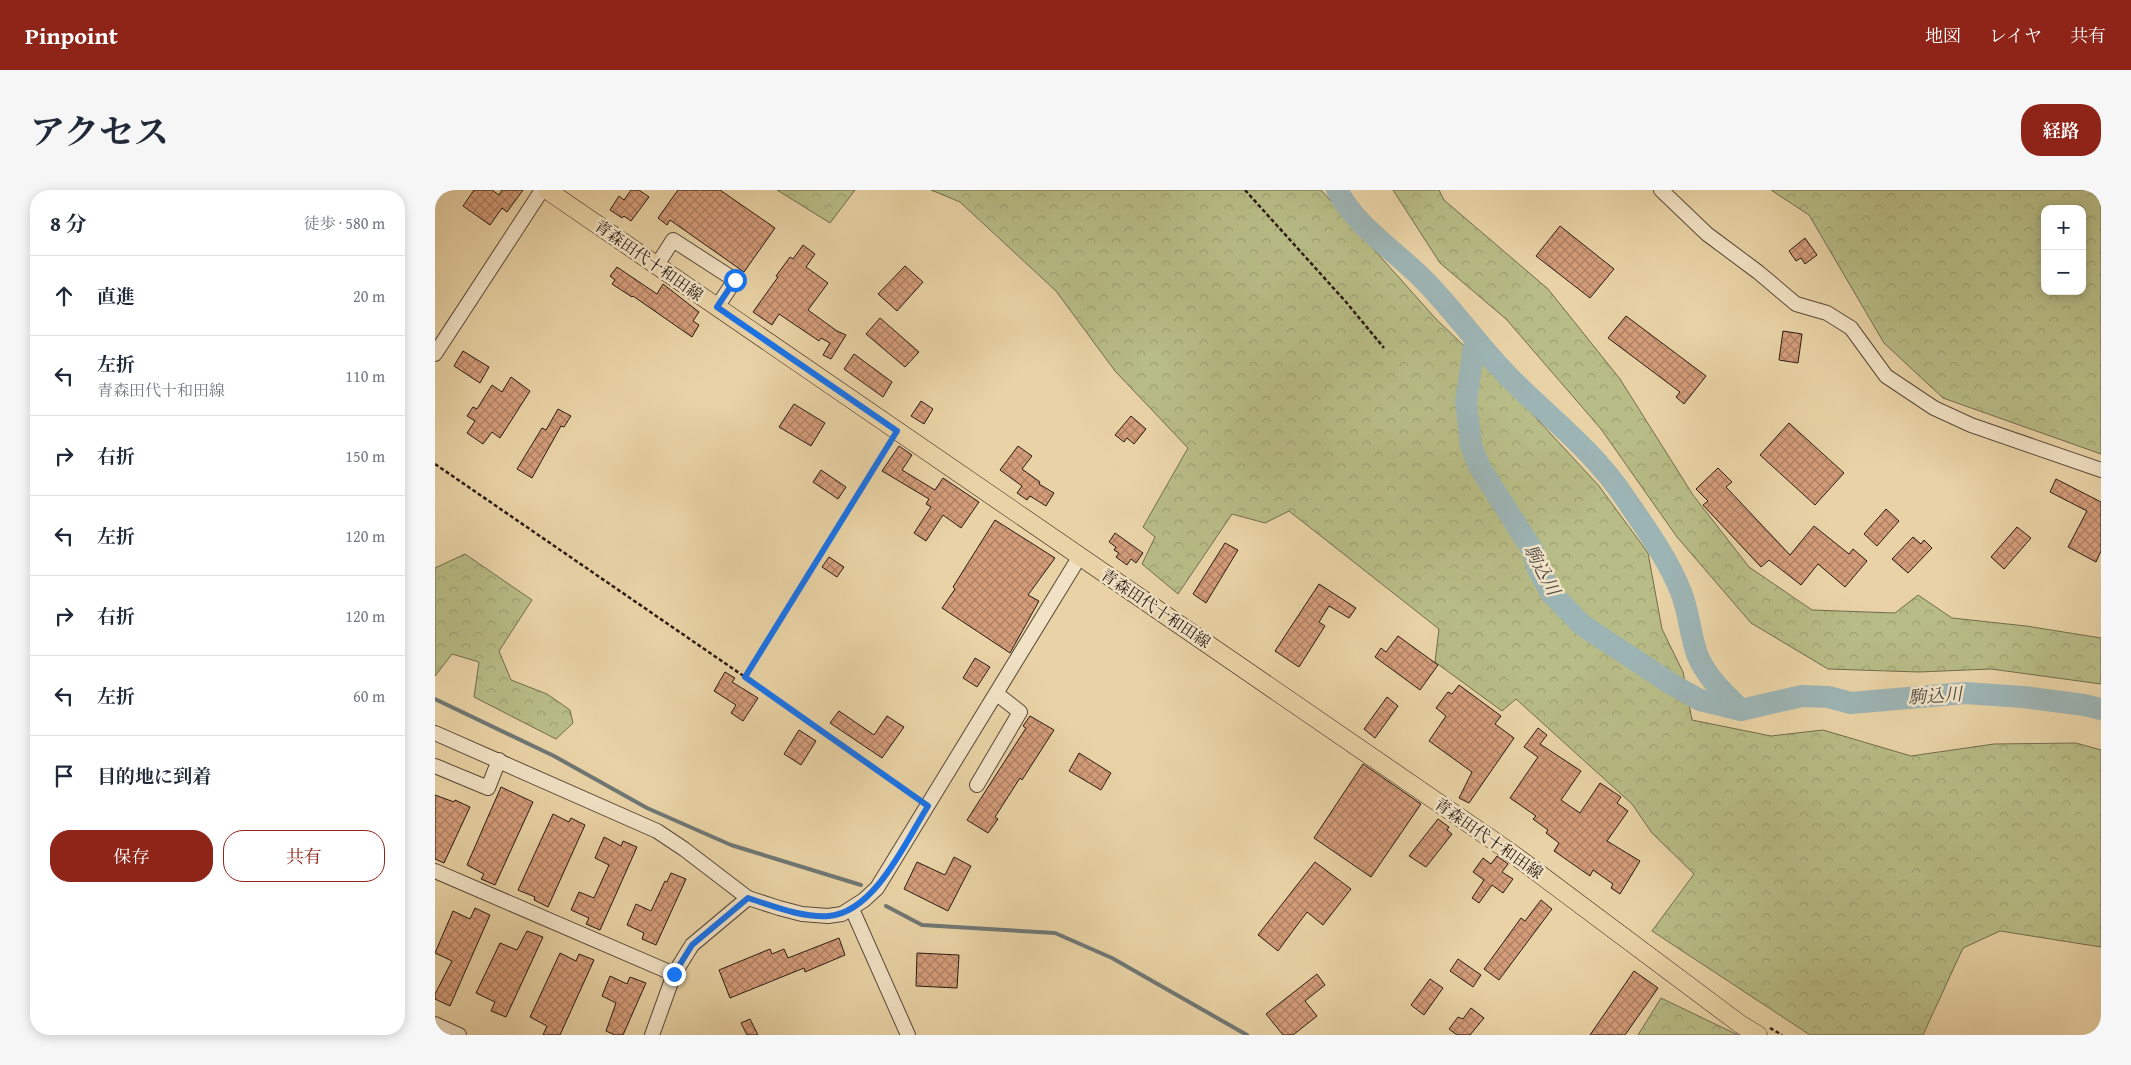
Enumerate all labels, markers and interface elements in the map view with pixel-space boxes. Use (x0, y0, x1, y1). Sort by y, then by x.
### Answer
text: Pinpoint (25, 18, 118, 53)
text: 地図 (1925, 22, 1961, 49)
text: レイヤ (1989, 22, 2042, 49)
text: 共有 (2070, 22, 2106, 49)
button: 経路 (2021, 104, 2101, 156)
text: アクセス (30, 106, 169, 157)
map controls (2041, 205, 2086, 295)
button: + (2041, 205, 2086, 250)
text: 8 分 (50, 208, 87, 239)
text: 徒歩 · 580 m (304, 211, 385, 235)
street label: 青森田代十和田線 (590, 213, 708, 307)
button: − (2041, 250, 2086, 295)
route start (724, 269, 747, 292)
icon: ahead (50, 282, 78, 310)
text: 直進 (97, 282, 135, 310)
text: 20 m (353, 284, 385, 308)
text: 左折 (97, 350, 135, 378)
icon: left (50, 362, 78, 390)
text: 110 m (345, 364, 385, 388)
text: 青森田代十和田線 (97, 378, 225, 402)
icon: right (50, 442, 78, 470)
text: 右折 (97, 442, 135, 470)
text: 150 m (345, 444, 385, 468)
icon: left (50, 522, 78, 550)
text: 左折 (97, 522, 135, 550)
text: 120 m (345, 524, 385, 548)
water label: 駒込川 (1518, 540, 1568, 602)
street label: 青森田代十和田線 (1096, 562, 1216, 654)
icon: right (50, 602, 78, 630)
text: 右折 (97, 602, 135, 630)
text: 120 m (345, 604, 385, 628)
water label: 駒込川 (1907, 680, 1965, 711)
icon: left (50, 682, 78, 710)
text: 左折 (97, 682, 135, 710)
text: 60 m (353, 684, 385, 708)
icon: arrive (50, 762, 78, 790)
text: 目的地に到着 (97, 762, 211, 790)
street label: 青森田代十和田線 (1430, 791, 1548, 885)
button: 保存 (50, 830, 213, 882)
button: 共有 (223, 830, 385, 882)
route end (663, 963, 686, 986)

